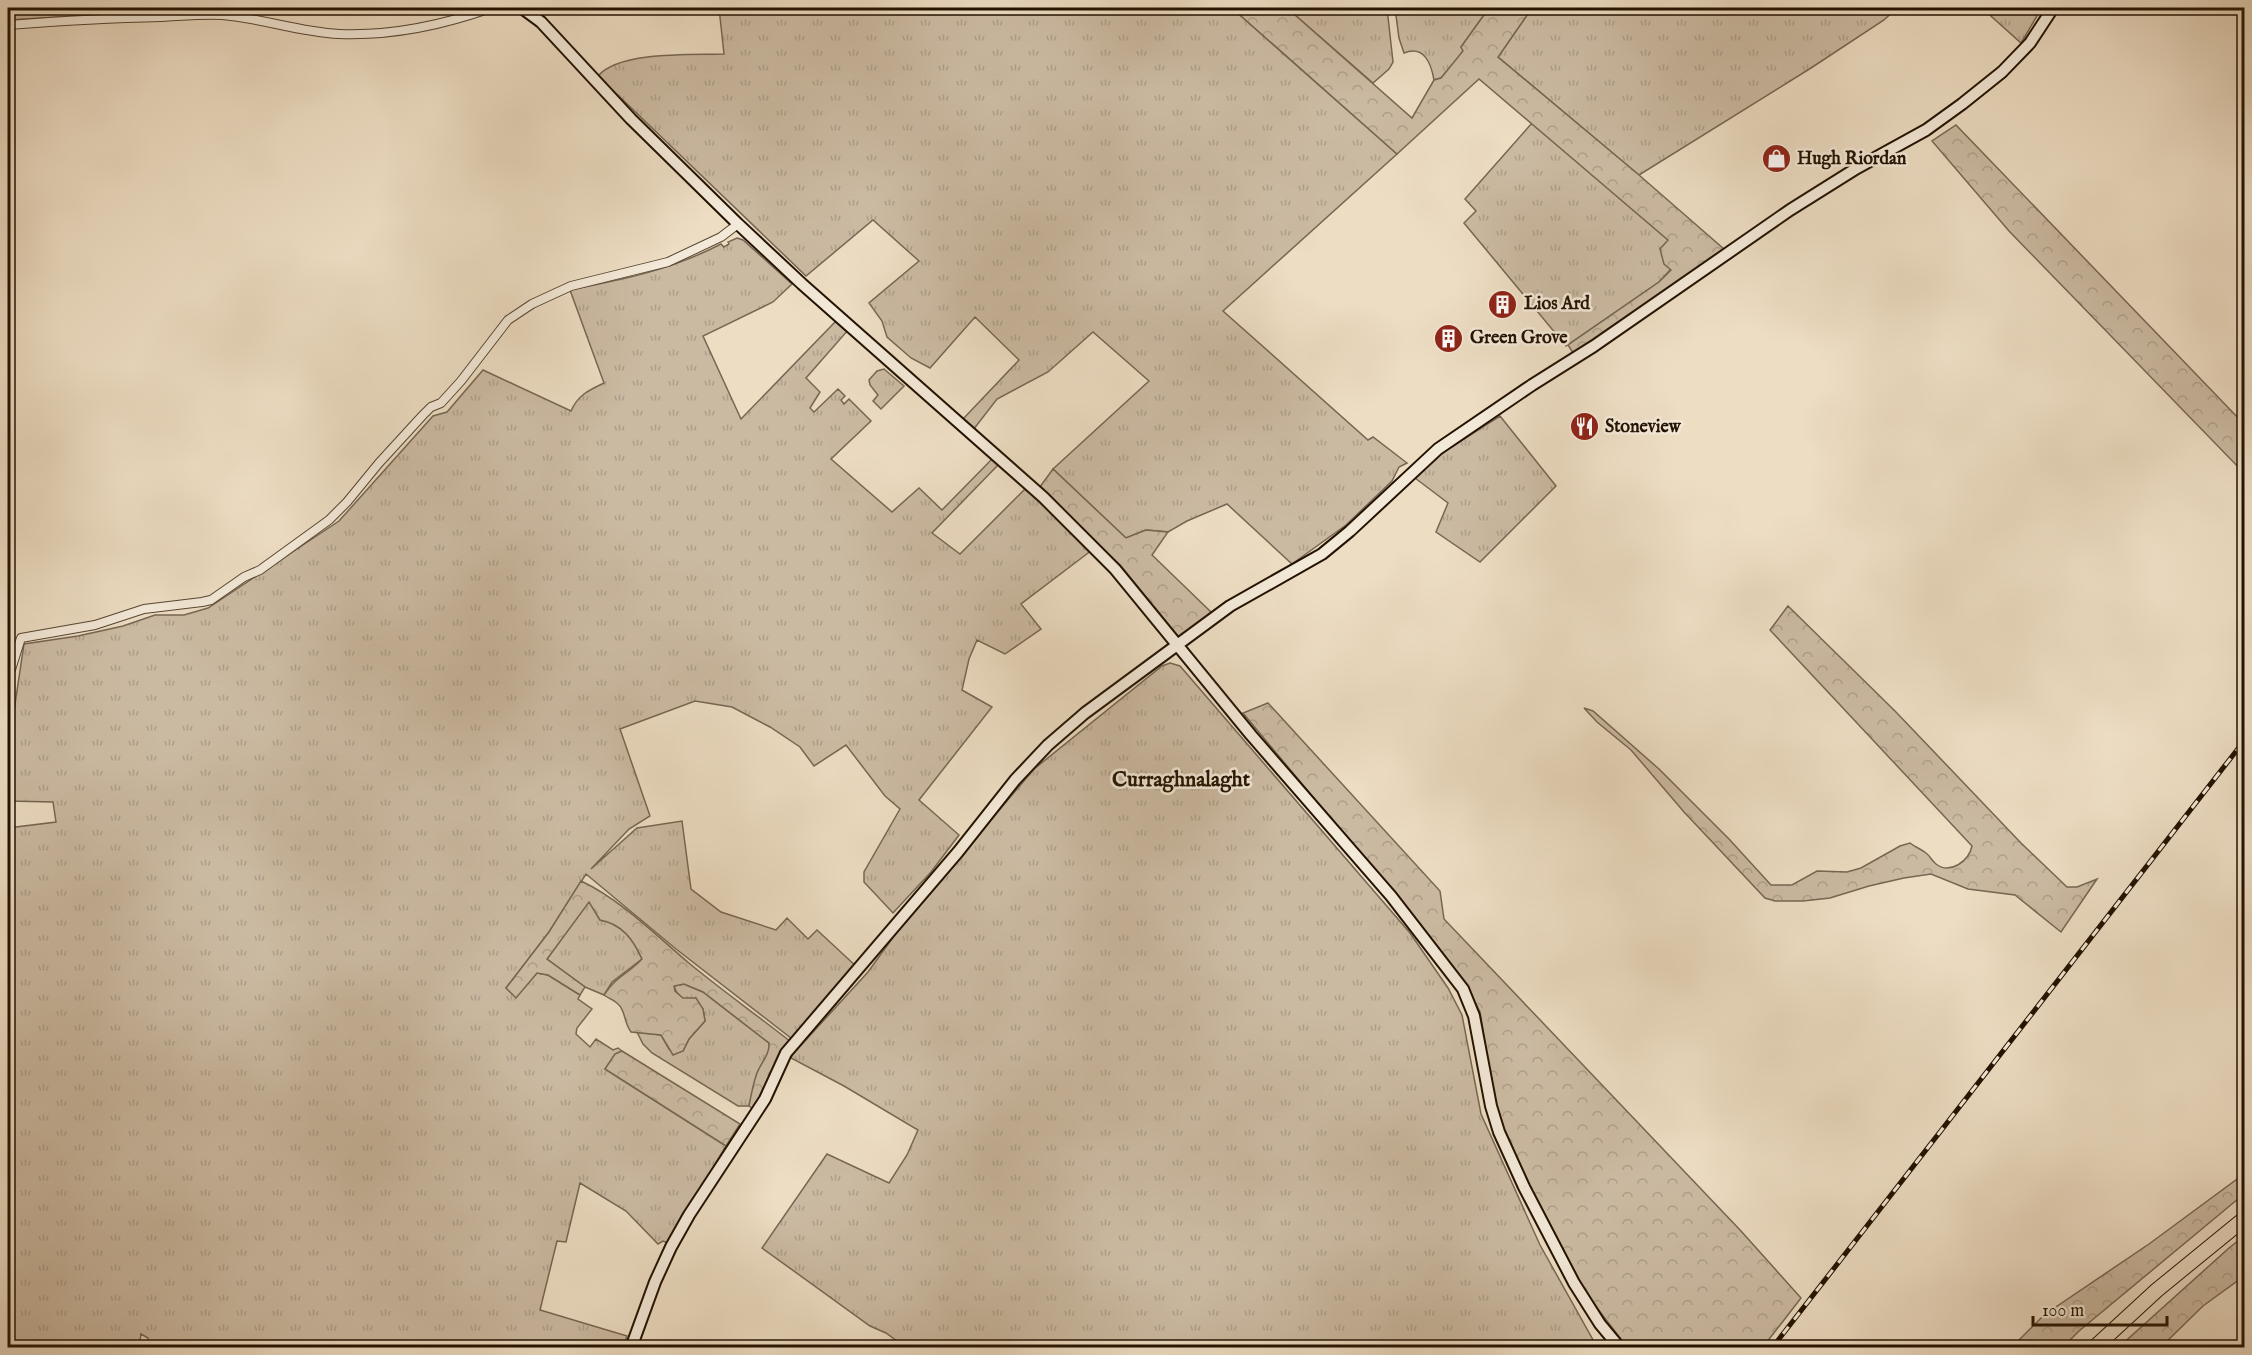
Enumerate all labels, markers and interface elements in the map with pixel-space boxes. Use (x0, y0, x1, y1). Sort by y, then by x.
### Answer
shop icon: Hugh Riordan (1760, 143, 1792, 175)
place label: Hugh Riordan (1797, 148, 1907, 171)
building icon: Lios Ard (1487, 288, 1519, 320)
place label: Lios Ard (1524, 293, 1590, 316)
building icon: Green Grove (1433, 322, 1465, 354)
place label: Green Grove (1470, 327, 1568, 350)
restaurant icon: Stoneview (1568, 411, 1600, 443)
place label: Stoneview (1605, 416, 1682, 439)
district label: Curraghnalaght (1112, 767, 1251, 794)
scale bar (2033, 1289, 2166, 1327)
text: 100 m (2042, 1300, 2084, 1323)

